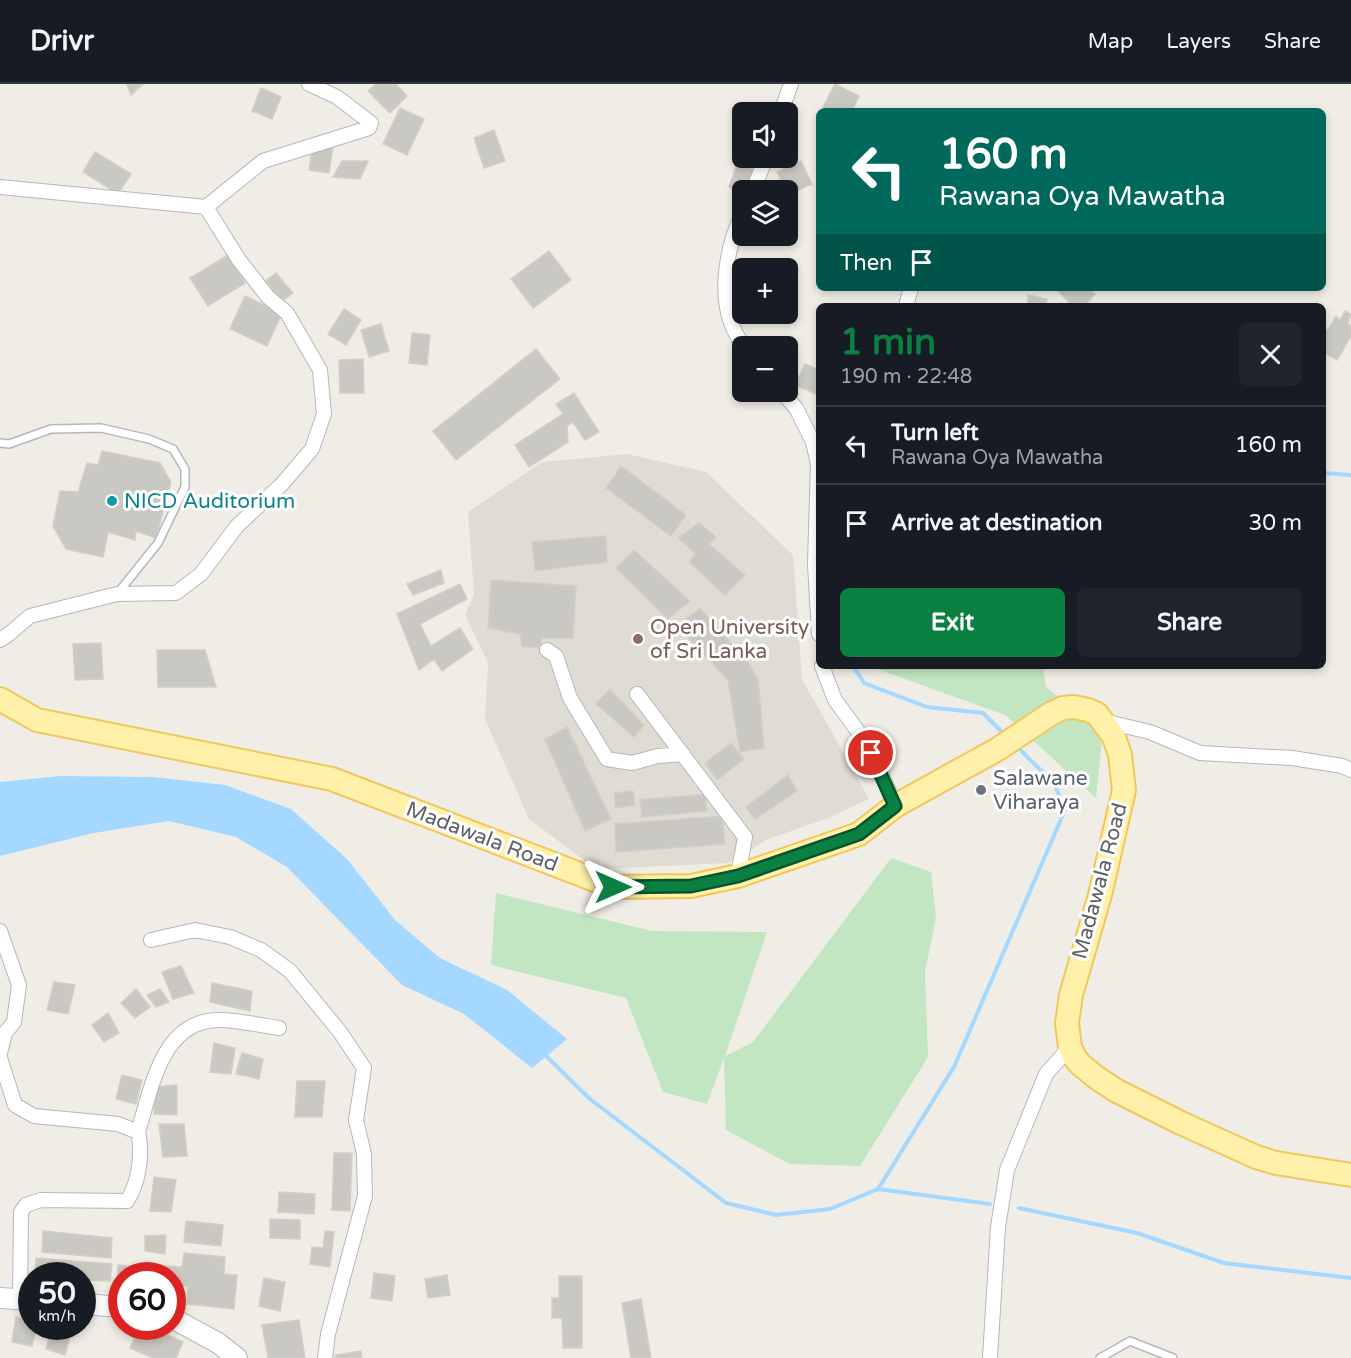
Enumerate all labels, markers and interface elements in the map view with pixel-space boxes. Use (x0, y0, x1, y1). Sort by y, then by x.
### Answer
text: Drivr (30, 24, 94, 58)
text: Map (1088, 29, 1133, 54)
text: Layers (1166, 29, 1231, 54)
text: Share (1264, 29, 1321, 54)
map controls (732, 102, 798, 402)
button: sound (732, 102, 798, 168)
text: 160 m (939, 129, 1068, 180)
icon: left (840, 132, 918, 210)
button: layers (732, 180, 798, 246)
text: Rawana Oya Mawatha (939, 180, 1226, 213)
icon: arrive (905, 246, 938, 279)
text: Then (840, 250, 893, 276)
button: + (732, 258, 798, 324)
text: 1 min (840, 321, 936, 364)
button: close (1239, 323, 1302, 386)
button: − (732, 336, 798, 402)
text: 190 m · 22:48 (840, 365, 972, 389)
text: Turn left (891, 420, 979, 446)
icon: left (840, 429, 873, 462)
text: 160 m (1235, 432, 1302, 458)
text: Rawana Oya Mawatha (891, 446, 1103, 470)
place label: NICD Auditorium (124, 489, 295, 514)
marker: NICD Auditorium (105, 494, 119, 508)
icon: arrive (840, 507, 873, 540)
text: Arrive at destination (891, 510, 1102, 536)
text: 30 m (1248, 510, 1302, 536)
button: Exit (840, 588, 1065, 657)
button: Share (1077, 588, 1302, 657)
place label: Open University of Sri Lanka (650, 615, 809, 664)
marker: Open University of Sri Lanka (631, 632, 645, 646)
pin (845, 727, 896, 778)
icon: arrive (854, 736, 887, 769)
place label: Salawane Viharaya (993, 766, 1088, 815)
marker: Salawane Viharaya (974, 783, 988, 797)
street label: Madawala Road (403, 797, 561, 877)
street label: Madawala Road (1067, 800, 1133, 962)
position arrow (581, 855, 645, 919)
speed limit sign: 60 (108, 1262, 186, 1340)
text: 50 (38, 1275, 76, 1312)
text: km/h (38, 1307, 76, 1325)

